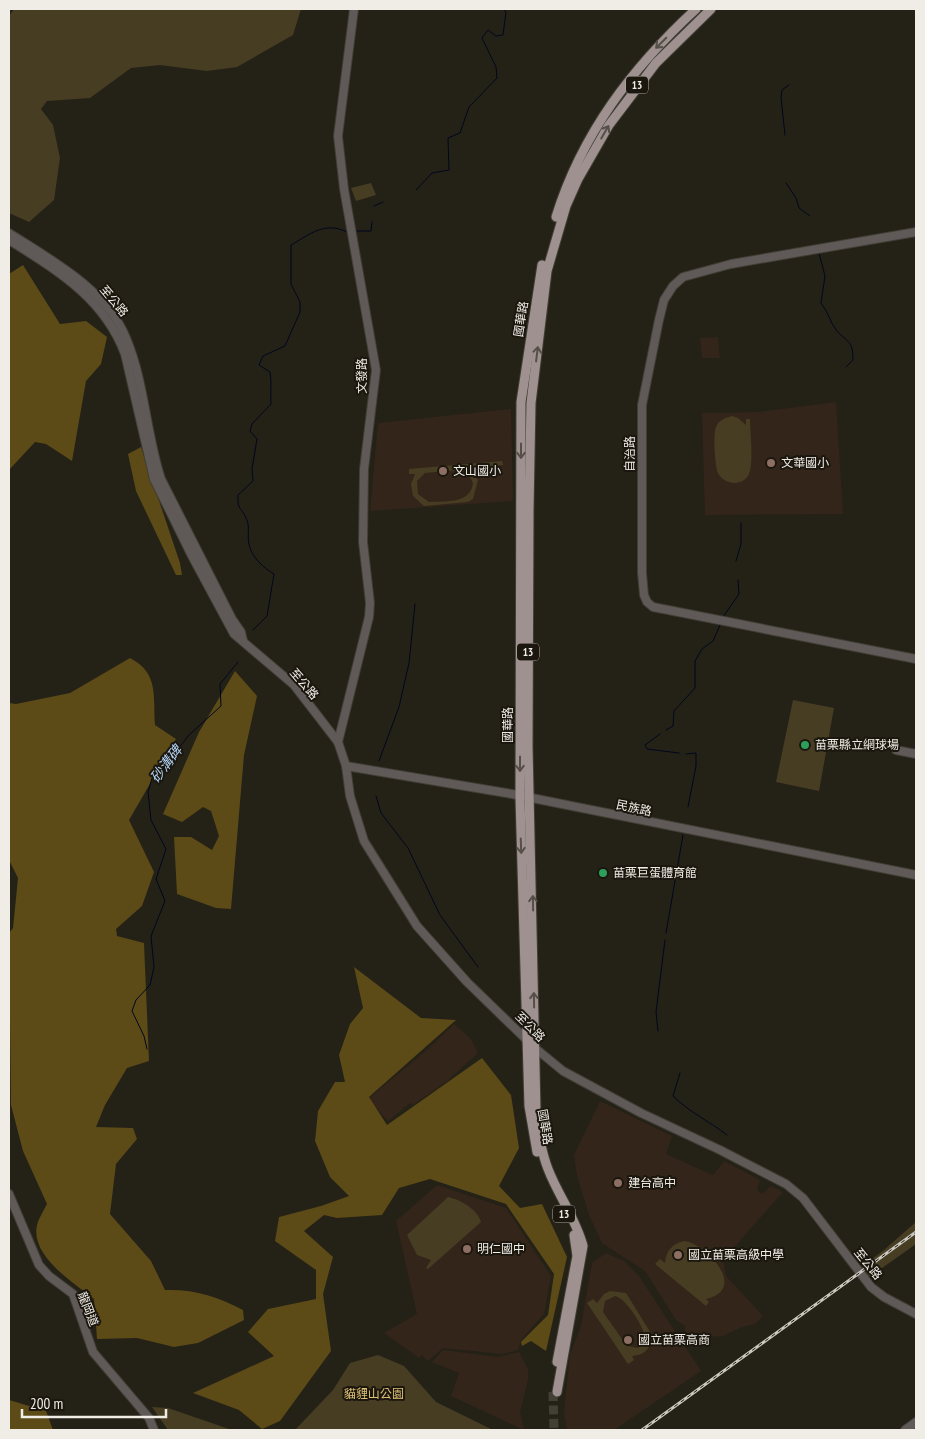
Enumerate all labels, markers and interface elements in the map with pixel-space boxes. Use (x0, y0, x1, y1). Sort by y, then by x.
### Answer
one-way arrow (655, 36, 667, 49)
road number: 13 (626, 76, 648, 94)
one-way arrow (600, 125, 610, 140)
street label: 至公路 (97, 282, 132, 319)
street label: 國華路 (510, 300, 531, 338)
one-way arrow (532, 347, 542, 363)
street label: 文發路 (354, 358, 369, 394)
street label: 自治路 (622, 436, 637, 472)
one-way arrow (516, 442, 526, 458)
place label: 文華國小 (781, 455, 829, 470)
marker: 文華國小 (765, 457, 777, 469)
place label: 文山國小 (453, 463, 501, 478)
marker: 文山國小 (437, 465, 449, 477)
road number: 13 (517, 644, 539, 660)
street label: 至公路 (287, 665, 322, 702)
street label: 國華路 (500, 707, 515, 743)
place label: 苗栗縣立網球場 (815, 737, 899, 752)
marker: 苗栗縣立網球場 (799, 739, 811, 751)
water label: 砂溝碑 (146, 740, 187, 786)
one-way arrow (515, 756, 525, 772)
street label: 民族路 (615, 796, 653, 819)
one-way arrow (517, 838, 526, 854)
place label: 苗栗巨蛋體育館 (613, 865, 697, 880)
marker: 苗栗巨蛋體育館 (597, 867, 609, 879)
one-way arrow (528, 896, 538, 912)
one-way arrow (529, 992, 538, 1008)
street label: 至公路 (512, 1009, 548, 1045)
street label: 國華路 (535, 1108, 556, 1146)
place label: 建台高中 (628, 1175, 676, 1190)
marker: 建台高中 (612, 1177, 624, 1189)
road number: 13 (553, 1206, 575, 1222)
place label: 明仁國中 (477, 1241, 525, 1256)
marker: 明仁國中 (461, 1243, 473, 1255)
street label: 至公路 (851, 1245, 886, 1282)
place label: 國立苗栗高級中學 (688, 1247, 784, 1262)
marker: 國立苗栗高級中學 (672, 1249, 684, 1261)
street label: 龍岡道 (75, 1289, 102, 1328)
place label: 國立苗栗高商 (638, 1332, 710, 1347)
marker: 國立苗栗高商 (622, 1334, 634, 1346)
scale bar (22, 1386, 166, 1418)
park label: 貓貍山公園 (344, 1386, 404, 1401)
text: 200 m (30, 1394, 63, 1413)

